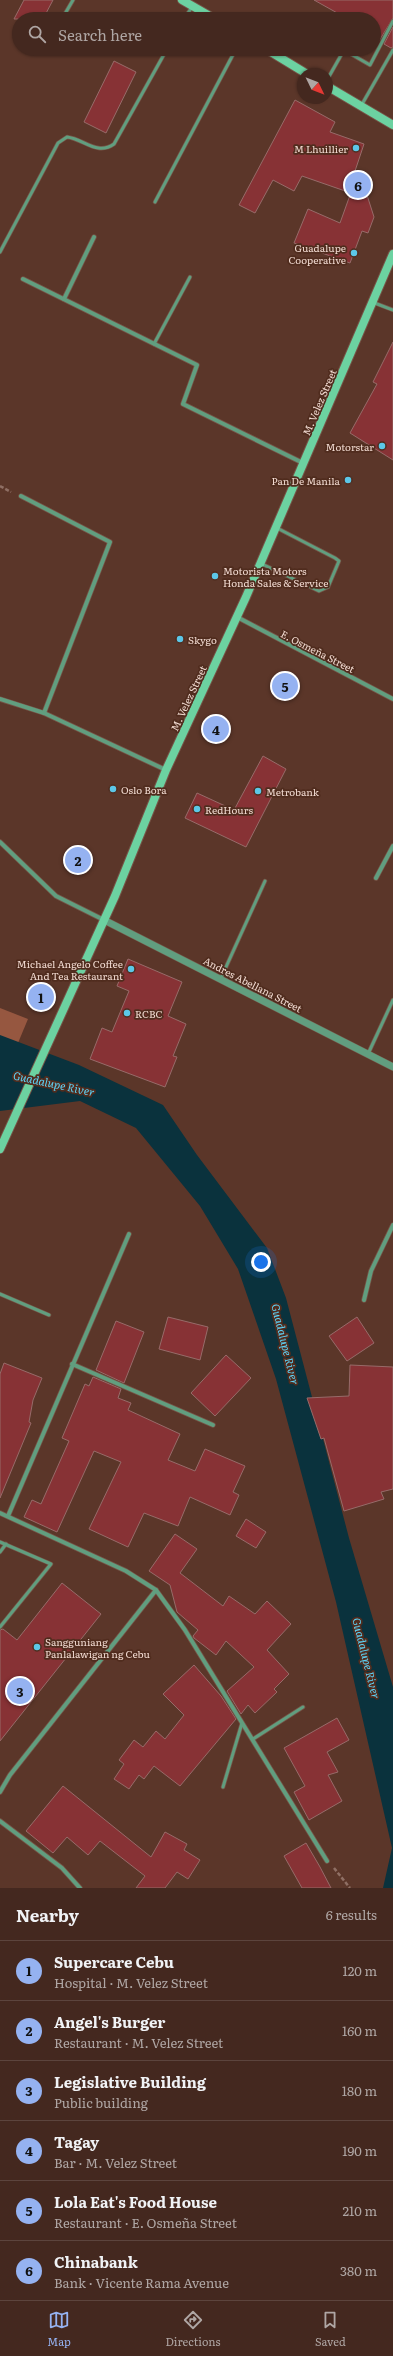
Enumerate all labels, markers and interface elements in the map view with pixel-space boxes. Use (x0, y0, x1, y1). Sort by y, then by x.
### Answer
search box (12, 12, 381, 56)
icon: search (26, 23, 48, 45)
text: Search here (58, 23, 142, 46)
north arrow (297, 68, 333, 104)
place label: M Lhuillier (294, 141, 348, 156)
marker: M Lhuillier (351, 143, 361, 153)
pin: 6 (345, 170, 371, 200)
place label: Guadalupe Cooperative (288, 240, 346, 267)
marker: Guadalupe Cooperative (349, 248, 359, 258)
street label: M. Velez Street (298, 367, 340, 437)
place label: Motorstar (326, 439, 374, 454)
marker: Motorstar (377, 441, 387, 451)
place label: Pan De Manila (271, 473, 341, 488)
marker: Pan De Manila (343, 475, 353, 485)
place label: Motorista Motors Honda Sales & Service (223, 563, 328, 590)
marker: Motorista Motors Honda Sales & Service (210, 571, 220, 581)
street label: E. Osmeña Street (278, 626, 358, 676)
place label: Skygo (188, 632, 217, 647)
marker: Skygo (175, 634, 185, 644)
street label: M. Velez Street (166, 663, 210, 733)
pin: 5 (272, 671, 298, 701)
pin: 4 (203, 714, 229, 744)
place label: Oslo Bora (121, 782, 167, 797)
marker: Oslo Bora (108, 784, 118, 794)
place label: Metrobank (266, 784, 320, 799)
marker: Metrobank (253, 786, 263, 796)
place label: RedHours (205, 802, 253, 817)
marker: RedHours (192, 804, 202, 814)
pin: 2 (65, 845, 91, 875)
street label: Andres Abellana Street (201, 953, 305, 1015)
place label: Michael Angelo Coffee And Tea Restaurant (17, 956, 123, 983)
marker: Michael Angelo Coffee And Tea Restaurant (126, 964, 136, 974)
pin: 1 (28, 982, 54, 1012)
place label: RCBC (135, 1006, 162, 1021)
marker: RCBC (122, 1008, 132, 1018)
water label: Guadalupe River (12, 1067, 96, 1099)
your location (251, 1252, 271, 1272)
water label: Guadalupe River (268, 1302, 304, 1386)
water label: Guadalupe River (349, 1616, 385, 1700)
place label: Sangguniang Panlalawigan ng Cebu (45, 1634, 150, 1661)
marker: Sangguniang Panlalawigan ng Cebu (32, 1642, 42, 1652)
pin: 3 (7, 1676, 33, 1706)
text: Nearby (16, 1902, 79, 1927)
text: 6 results (326, 1905, 377, 1924)
text: Supercare Cebu (54, 1950, 174, 1973)
text: 1 (26, 1961, 32, 1980)
text: 120 m (342, 1961, 377, 1980)
text: Hospital · M. Velez Street (54, 1973, 208, 1992)
text: Angel's Burger (54, 2010, 165, 2033)
text: 2 (26, 2021, 32, 2040)
text: 160 m (342, 2021, 377, 2040)
text: Restaurant · M. Velez Street (54, 2033, 223, 2052)
text: Legislative Building (54, 2070, 206, 2093)
text: 3 (25, 2081, 33, 2100)
text: 180 m (342, 2081, 377, 2100)
text: Public building (54, 2093, 148, 2112)
text: Tagay (54, 2130, 99, 2153)
text: 4 (25, 2141, 33, 2160)
text: 190 m (342, 2141, 377, 2160)
text: Bar · M. Velez Street (54, 2153, 177, 2172)
text: Lola Eat's Food House (54, 2190, 217, 2213)
text: 5 (25, 2201, 33, 2220)
text: 210 m (342, 2201, 377, 2220)
text: Restaurant · E. Osmeña Street (54, 2213, 237, 2232)
text: Chinabank (54, 2250, 138, 2273)
text: 6 (25, 2261, 33, 2280)
text: 380 m (340, 2261, 377, 2280)
text: Bank · Vicente Rama Avenue (54, 2273, 229, 2292)
tab: Map (47, 2309, 71, 2349)
tab: Directions (165, 2309, 220, 2349)
tab: Saved (315, 2309, 346, 2349)

